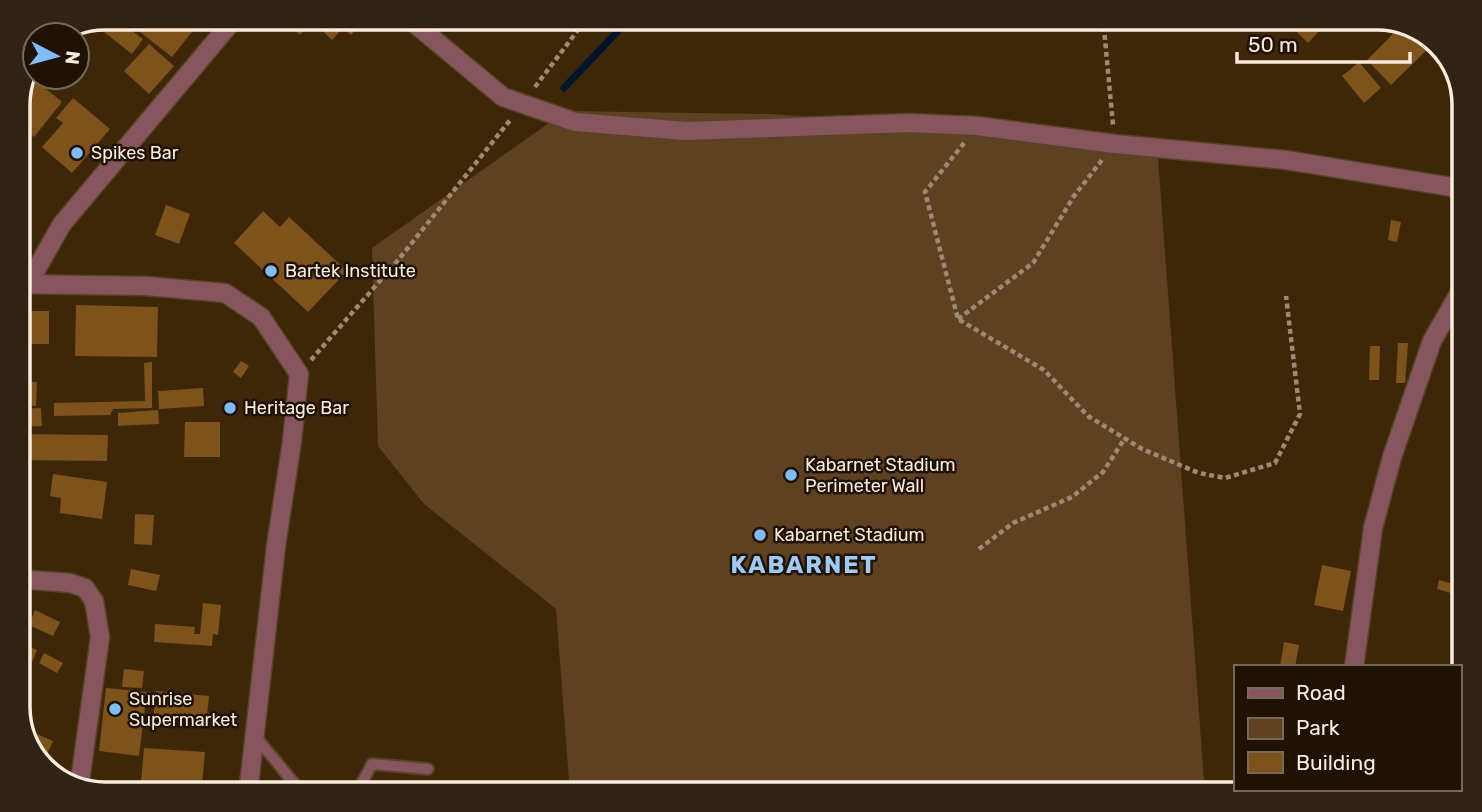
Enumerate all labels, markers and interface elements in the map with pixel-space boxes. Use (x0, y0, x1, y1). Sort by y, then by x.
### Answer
north arrow (21, 21, 91, 91)
scale bar (1237, 21, 1410, 65)
text: 50 m (1248, 32, 1298, 57)
text: N (60, 50, 85, 66)
place label: Spikes Bar (91, 142, 179, 164)
marker: Spikes Bar (69, 145, 85, 161)
place label: Bartek Institute (285, 260, 416, 282)
marker: Bartek Institute (263, 263, 279, 279)
place label: Heritage Bar (244, 397, 349, 419)
marker: Heritage Bar (222, 400, 238, 416)
place label: Kabarnet Stadium Perimeter Wall (805, 454, 956, 497)
marker: Kabarnet Stadium Perimeter Wall (783, 467, 799, 483)
place label: Kabarnet Stadium (774, 524, 925, 546)
marker: Kabarnet Stadium (752, 527, 768, 543)
district label: KABARNET (730, 551, 878, 579)
legend (1234, 665, 1461, 791)
text: Road (1296, 680, 1346, 705)
place label: Sunrise Supermarket (129, 688, 237, 731)
marker: Sunrise Supermarket (107, 701, 123, 717)
text: Park (1296, 715, 1340, 740)
text: Building (1296, 750, 1376, 775)

